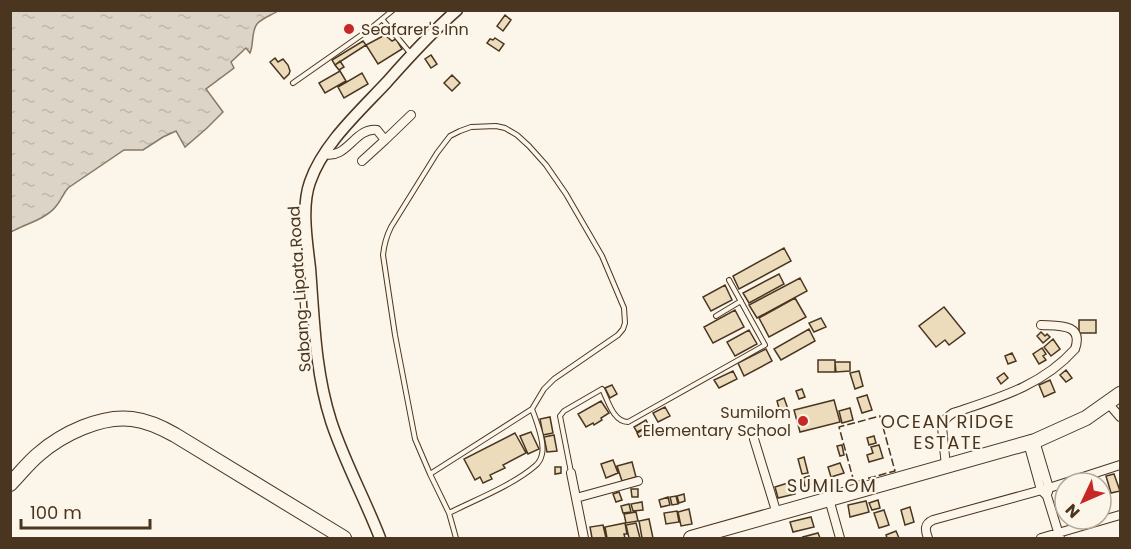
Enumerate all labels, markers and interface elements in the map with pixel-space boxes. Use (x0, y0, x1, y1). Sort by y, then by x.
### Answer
place label: Seafarer's Inn (361, 18, 469, 41)
marker: Seafarer's Inn (342, 22, 356, 36)
street label: Sabang-Lipata Road (282, 205, 317, 373)
place label: Sumilom Elementary School (643, 401, 791, 442)
district label: OCEAN RIDGE ESTATE (881, 409, 1015, 455)
marker: Sumilom Elementary School (796, 414, 810, 428)
north arrow (1053, 471, 1113, 531)
district label: SUMILOM (787, 473, 877, 498)
scale bar (21, 492, 150, 530)
text: N (1060, 499, 1085, 523)
text: 100 m (30, 500, 82, 525)

